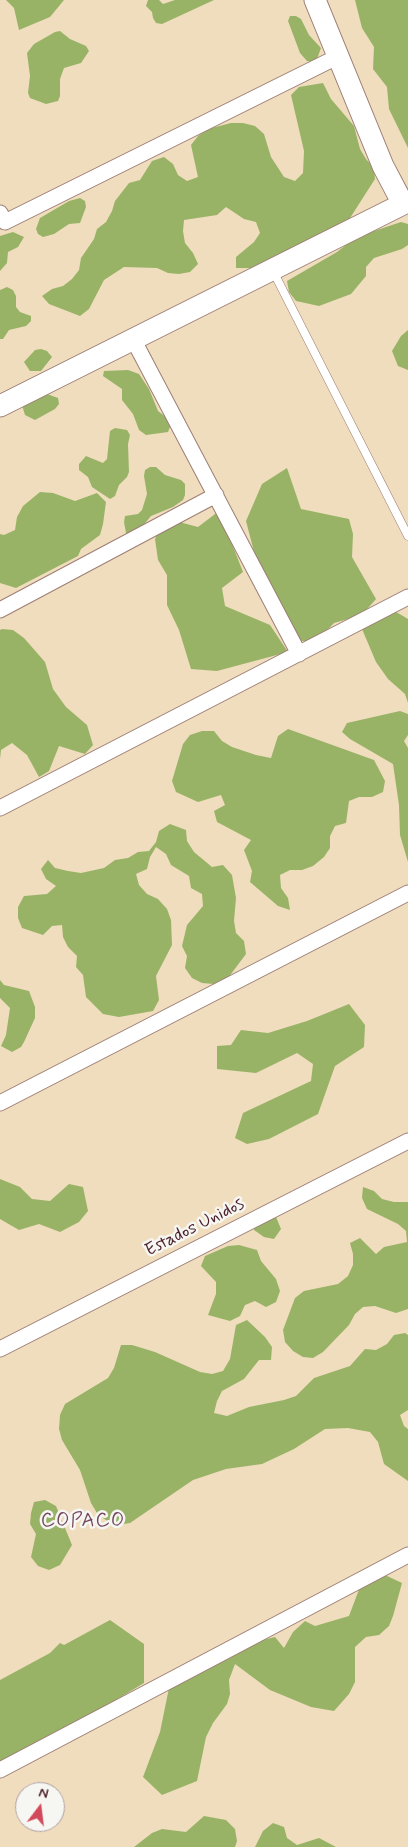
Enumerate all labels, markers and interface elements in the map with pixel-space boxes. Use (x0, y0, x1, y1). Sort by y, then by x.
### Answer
street label: Estados Unidos (142, 1194, 248, 1262)
district label: COPACO (42, 1510, 124, 1534)
north arrow (15, 1782, 65, 1832)
text: N (37, 1784, 50, 1803)

